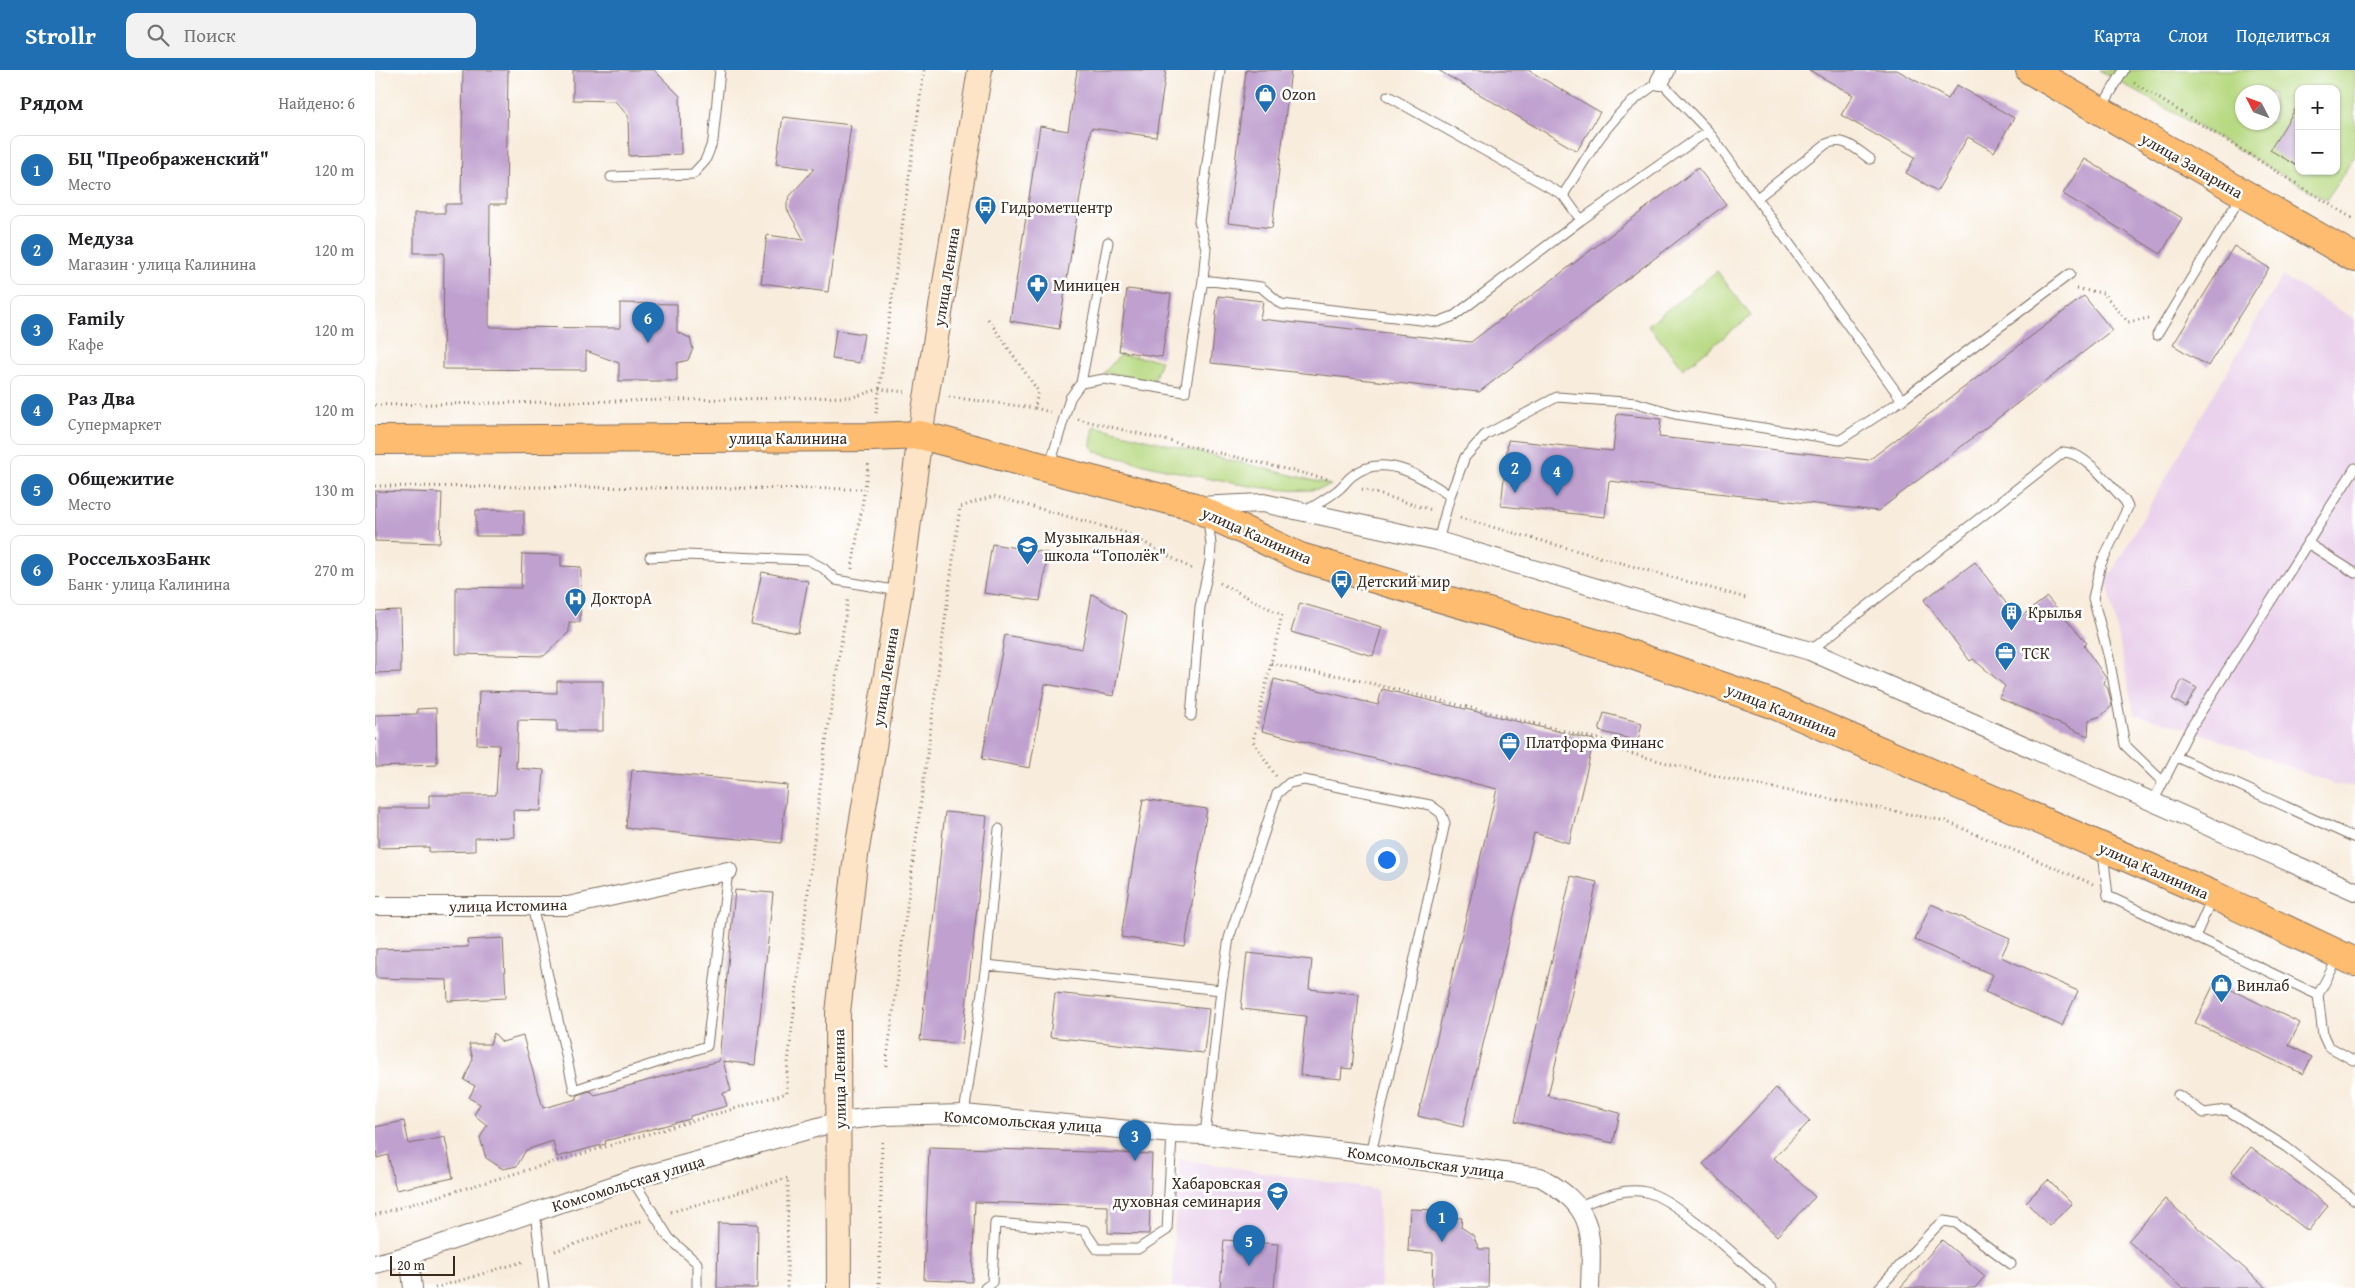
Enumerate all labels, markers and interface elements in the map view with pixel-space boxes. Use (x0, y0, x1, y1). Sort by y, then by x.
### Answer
search box (126, 13, 476, 58)
text: Strollr (25, 18, 96, 53)
icon: search (144, 21, 172, 49)
text: Поиск (184, 21, 236, 49)
text: Карта (2094, 22, 2141, 49)
text: Слои (2169, 22, 2208, 49)
text: Поделиться (2236, 22, 2330, 49)
shop icon: Ozon (1254, 82, 1278, 113)
place label: Ozon (1282, 82, 1316, 106)
north arrow (2235, 85, 2280, 130)
map controls (2295, 85, 2340, 175)
button: + (2295, 85, 2340, 130)
text: Рядом (20, 87, 83, 118)
text: Найдено: 6 (278, 91, 355, 115)
street label: улица Запарина (2136, 126, 2248, 204)
button: − (2295, 130, 2340, 175)
text: БЦ "Преображенский" (68, 144, 269, 172)
text: 1 (33, 158, 41, 182)
text: 120 m (314, 158, 354, 182)
text: Место (68, 172, 111, 196)
bus stop icon: Гидрометцентр (973, 195, 997, 226)
place label: Гидрометцентр (1001, 195, 1113, 219)
text: Медуза (68, 224, 134, 252)
street label: улица Ленина (926, 225, 966, 329)
text: 2 (33, 238, 41, 262)
text: 120 m (314, 238, 354, 262)
text: Магазин · улица Калинина (68, 252, 256, 276)
pharmacy icon: Миницен (1025, 273, 1049, 304)
place label: Миницен (1053, 273, 1120, 297)
pin: 6 (632, 302, 664, 343)
text: Family (68, 304, 125, 332)
text: 3 (33, 318, 41, 342)
text: 120 m (314, 318, 354, 342)
text: Кафе (68, 332, 104, 356)
text: Раз Два (68, 384, 135, 412)
text: 4 (33, 398, 41, 422)
text: 120 m (314, 398, 354, 422)
text: Супермаркет (68, 412, 161, 436)
street label: улица Калинина (728, 426, 847, 450)
pin: 2 (1499, 452, 1531, 493)
pin: 4 (1541, 455, 1573, 496)
text: Общежитие (68, 464, 174, 492)
text: 5 (33, 478, 41, 502)
text: 130 m (314, 478, 354, 502)
text: Место (68, 492, 111, 516)
street label: улица Калинина (1197, 500, 1316, 570)
place label: Музыкальная школа “Тополёк" (1044, 525, 1166, 567)
school or university icon: Музыкальная школа “Тополёк" (1016, 534, 1040, 565)
text: РоссельхозБанк (68, 544, 210, 572)
text: 6 (33, 558, 41, 582)
text: 270 m (314, 558, 354, 582)
bus stop icon: Детский мир (1329, 569, 1353, 600)
place label: Детский мир (1356, 569, 1450, 593)
text: Банк · улица Калинина (68, 572, 230, 596)
hospital icon: ДокторА (563, 586, 587, 617)
place label: ДокторА (590, 586, 652, 610)
building icon: Крылья (2000, 600, 2024, 631)
place label: Крылья (2028, 600, 2082, 624)
street label: улица Ленина (865, 625, 905, 729)
office icon: ТСК (1994, 641, 2018, 672)
place label: ТСК (2022, 641, 2050, 665)
street label: улица Калинина (1722, 676, 1842, 743)
office icon: Платформа Финанс (1498, 730, 1522, 761)
place label: Платформа Финанс (1526, 730, 1664, 754)
street label: улица Калинина (2094, 835, 2213, 905)
your location (1374, 847, 1400, 873)
street label: улица Истомина (448, 892, 568, 918)
shop icon: Винлаб (2209, 973, 2233, 1004)
place label: Винлаб (2237, 973, 2289, 997)
street label: улица Ленина (826, 1028, 852, 1130)
street label: Комсомольская улица (943, 1103, 1103, 1139)
pin: 3 (1119, 1120, 1151, 1161)
street label: Комсомольская улица (1346, 1139, 1507, 1185)
street label: Комсомольская улица (549, 1148, 708, 1218)
place label: Хабаровская духовная семинария (1113, 1171, 1261, 1213)
school or university icon: Хабаровская духовная семинария (1265, 1180, 1289, 1211)
pin: 1 (1426, 1201, 1458, 1242)
pin: 5 (1233, 1225, 1265, 1266)
scale bar (390, 1253, 455, 1276)
text: 20 m (397, 1255, 425, 1275)

